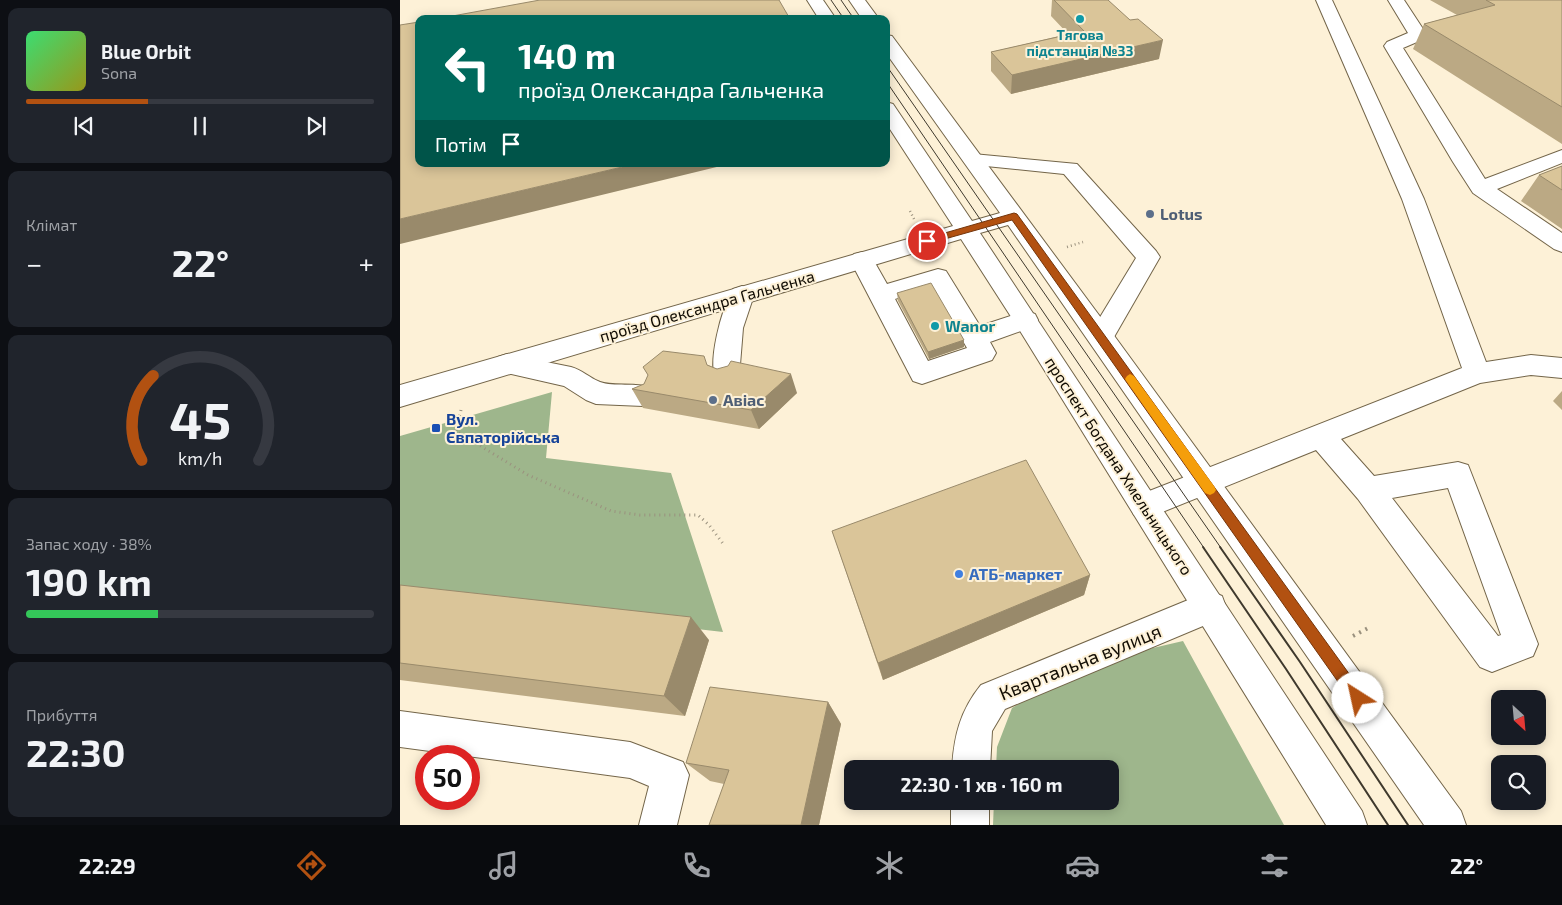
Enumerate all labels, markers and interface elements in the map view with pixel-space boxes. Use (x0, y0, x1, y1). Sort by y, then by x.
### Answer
marker: Тягова пiдстанцiя №33 (1074, 13, 1086, 25)
place label: Тягова пiдстанцiя №33 (1027, 26, 1133, 59)
text: 140 m (518, 34, 616, 76)
icon: left (435, 35, 500, 100)
text: Blue Orbit (101, 40, 191, 63)
text: Sona (101, 63, 137, 82)
text: проїзд Олександра Гальченка (518, 76, 824, 102)
icon: previous (70, 112, 98, 140)
icon: pause (186, 112, 214, 140)
icon: next (302, 112, 330, 140)
icon: arrive (497, 130, 525, 158)
text: Потім (435, 133, 487, 156)
place label: Lotus (1160, 204, 1203, 223)
marker: Lotus (1144, 208, 1156, 220)
text: Клімат (26, 215, 77, 234)
pin (906, 220, 948, 262)
icon: arrive (913, 227, 941, 255)
text: 22° (172, 239, 229, 285)
text: − (26, 246, 42, 280)
text: + (359, 246, 374, 280)
street label: проїзд Олександра Гальченка (597, 266, 817, 345)
place label: Wanor (945, 316, 996, 335)
marker: Wanor (929, 320, 941, 332)
street label: проспект Богдана Хмельницького (1042, 353, 1197, 578)
text: 45 (169, 387, 231, 449)
place label: Авіас (723, 390, 764, 409)
marker: Авіас (707, 394, 719, 406)
place label: Вул. Євпаторійська (446, 409, 560, 446)
marker: Вул. Євпаторійська (430, 422, 442, 434)
text: km/h (178, 447, 222, 469)
text: Запас ходу · 38% (26, 534, 152, 553)
text: 190 km (26, 558, 152, 604)
place label: АТБ-маркет (969, 564, 1062, 583)
marker: АТБ-маркет (953, 568, 965, 580)
street label: Квартальна вулиця (995, 618, 1165, 706)
position arrow (1331, 671, 1383, 723)
north arrow (1491, 690, 1546, 745)
map controls (1491, 690, 1546, 810)
text: Прибуття (26, 705, 97, 724)
text: 22:30 (26, 729, 125, 775)
speed limit sign: 50 (415, 745, 480, 810)
button: search (1491, 755, 1546, 810)
text: 22:30 · 1 хв · 160 m (901, 773, 1062, 796)
icon: directions (294, 848, 329, 883)
icon: music (486, 848, 521, 883)
icon: phone (679, 848, 714, 883)
icon: climate (872, 848, 907, 883)
icon: car (1065, 848, 1100, 883)
icon: filters (1257, 848, 1292, 883)
text: 22:29 (79, 852, 136, 878)
text: 22° (1450, 852, 1483, 878)

